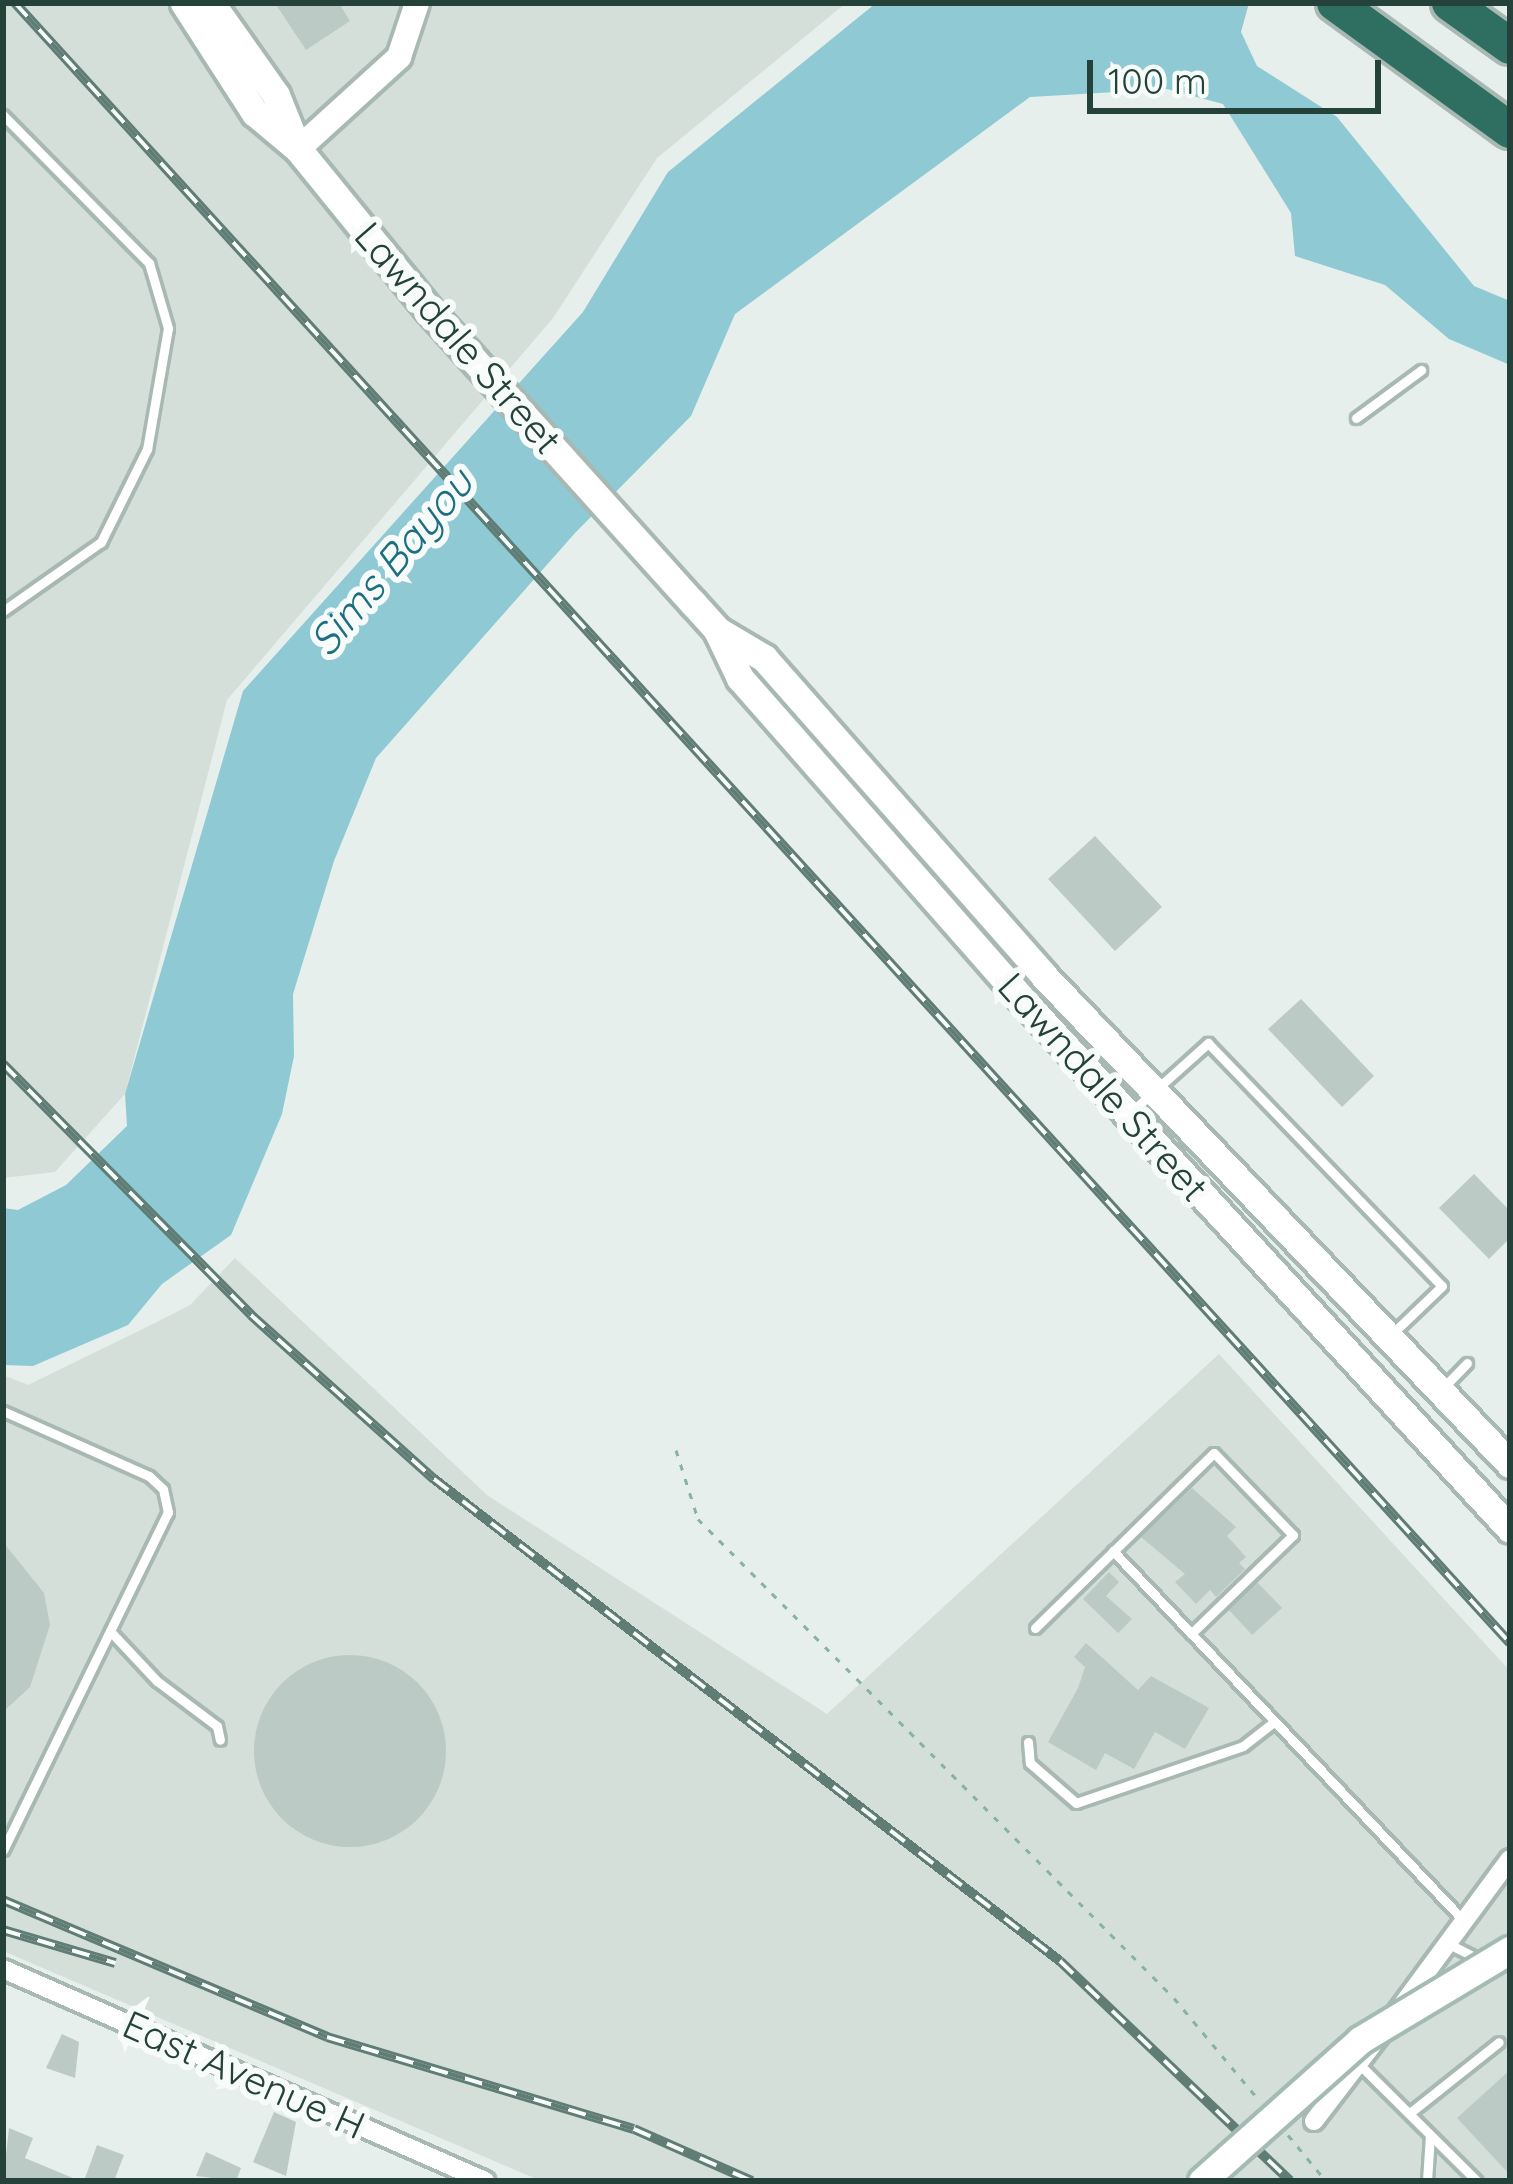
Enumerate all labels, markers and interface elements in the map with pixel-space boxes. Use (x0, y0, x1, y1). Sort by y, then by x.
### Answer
scale bar (1093, 36, 1387, 110)
text: 100 m (1108, 58, 1207, 103)
street label: Lawndale Street (345, 213, 571, 463)
water label: Sims Bayou (298, 459, 484, 665)
street label: Lawndale Street (988, 963, 1218, 1211)
street label: East Avenue H (116, 2001, 372, 2149)

